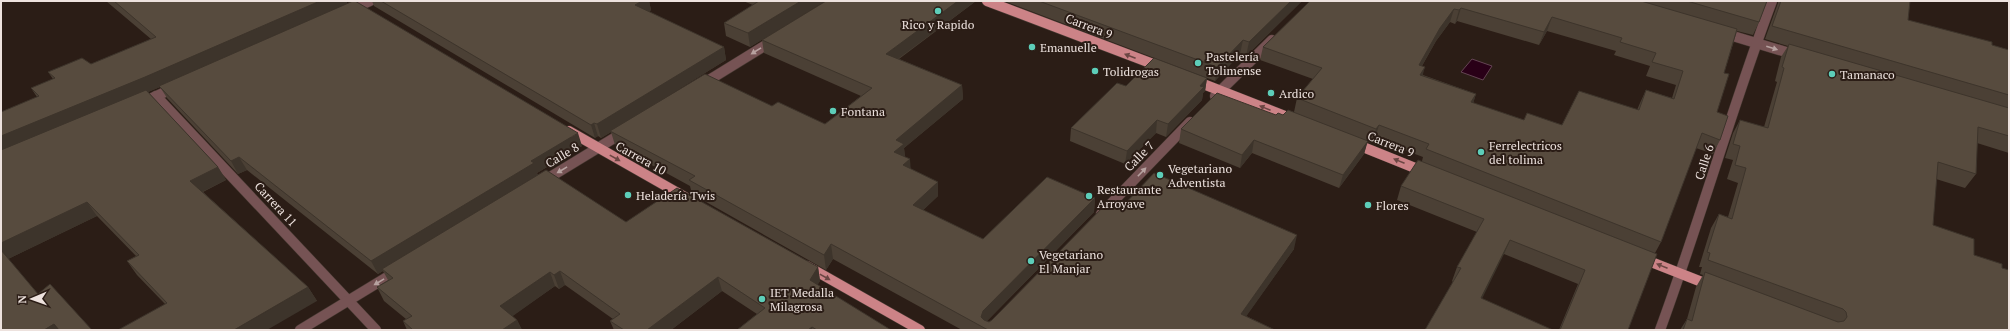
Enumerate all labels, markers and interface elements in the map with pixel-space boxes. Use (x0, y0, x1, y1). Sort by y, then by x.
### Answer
marker: Rico y Rapido (933, 6, 943, 16)
street label: Carrera 9 (1063, 10, 1115, 42)
place label: Rico y Rapido (902, 17, 975, 32)
place label: Emanuelle (1040, 40, 1097, 55)
marker: Emanuelle (1027, 42, 1037, 52)
one-way arrow (1766, 45, 1778, 51)
one-way arrow (750, 47, 762, 54)
place label: Pastelería Tolimense (1206, 49, 1261, 78)
one-way arrow (1124, 52, 1136, 58)
marker: Pastelería Tolimense (1193, 58, 1203, 68)
place label: Tolidrogas (1103, 64, 1159, 79)
marker: Tolidrogas (1090, 66, 1100, 76)
place label: Tamanaco (1840, 67, 1895, 82)
marker: Tamanaco (1827, 69, 1837, 79)
place label: Ardico (1279, 86, 1314, 101)
marker: Ardico (1266, 88, 1276, 98)
place label: Fontana (841, 104, 885, 119)
one-way arrow (1258, 104, 1270, 110)
marker: Fontana (828, 106, 838, 116)
street label: Carrera 9 (1365, 128, 1417, 160)
street label: Carrera 10 (613, 138, 669, 178)
street label: Calle 7 (1121, 138, 1157, 174)
place label: Ferrelectricos del tolima (1489, 138, 1562, 167)
street label: Calle 8 (543, 139, 581, 171)
street label: Calle 6 (1691, 142, 1717, 182)
marker: Ferrelectricos del tolima (1476, 147, 1486, 157)
one-way arrow (609, 154, 621, 161)
one-way arrow (1393, 158, 1404, 164)
place label: Vegetariano Adventista (1168, 161, 1232, 190)
one-way arrow (557, 166, 567, 174)
one-way arrow (1137, 167, 1147, 177)
marker: Vegetariano Adventista (1155, 170, 1165, 180)
street label: Carrera 11 (252, 179, 300, 229)
place label: Restaurante Arroyave (1097, 182, 1161, 211)
place label: Heladería Twis (636, 188, 715, 203)
marker: Heladería Twis (623, 190, 633, 200)
marker: Restaurante Arroyave (1084, 191, 1094, 201)
place label: Flores (1376, 198, 1409, 213)
marker: Flores (1363, 200, 1373, 210)
place label: Vegetariano El Manjar (1039, 247, 1103, 276)
marker: Vegetariano El Manjar (1026, 256, 1036, 266)
one-way arrow (1656, 263, 1668, 269)
one-way arrow (819, 273, 831, 280)
one-way arrow (373, 278, 385, 285)
north arrow (12, 279, 52, 319)
place label: IET Medalla Milagrosa (770, 285, 834, 314)
text: N (15, 294, 29, 304)
marker: IET Medalla Milagrosa (757, 294, 767, 304)

